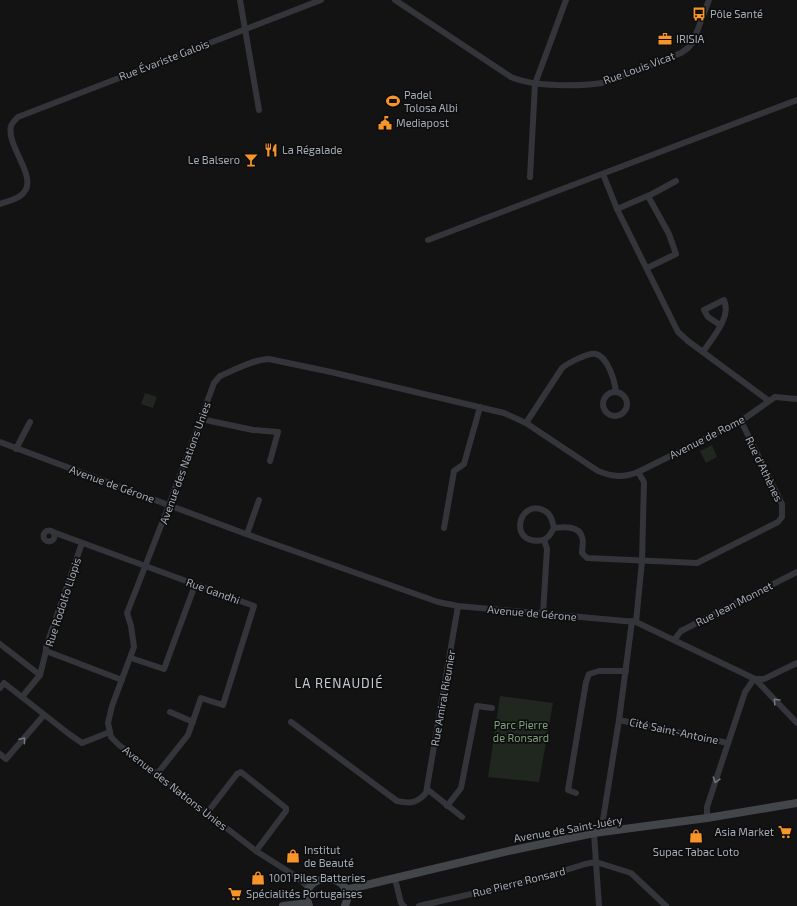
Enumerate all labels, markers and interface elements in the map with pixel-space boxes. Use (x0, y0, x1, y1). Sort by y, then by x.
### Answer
bus stop icon: Pôle Santé (691, 6, 707, 22)
place label: Pôle Santé (710, 7, 763, 20)
office icon: IRISIA (657, 31, 673, 47)
place label: IRISIA (676, 32, 705, 45)
street label: Rue Évariste Galois (117, 36, 211, 83)
street label: Rue Louis Vicat (601, 49, 676, 86)
place label: Padel Tolosa Albi (404, 88, 458, 114)
sports icon: Padel Tolosa Albi (385, 93, 401, 109)
public building icon: Mediapost (377, 115, 393, 131)
place label: Mediapost (396, 116, 449, 129)
restaurant icon: La Régalade (263, 142, 279, 158)
place label: La Régalade (282, 143, 343, 156)
bar icon: Le Balsero (243, 152, 259, 168)
place label: Le Balsero (188, 153, 240, 166)
street label: Avenue des Nations Unies (156, 400, 213, 526)
street label: Avenue de Rome (667, 412, 747, 461)
street label: Rue d'Athènes (743, 434, 786, 504)
street label: Avenue de Gérone (68, 462, 157, 505)
street label: Rue Rodolfo Llopis (42, 555, 83, 648)
street label: Rue Gandhi (185, 575, 242, 606)
street label: Rue Jean Monnet (693, 579, 774, 629)
street label: Avenue de Gérone (487, 602, 577, 623)
street label: Rue Amiral Rieunier (428, 648, 457, 747)
district label: LA RENAUDIÉ (295, 674, 383, 691)
one-way arrow (773, 698, 781, 706)
street label: Cité Saint-Antoine (628, 715, 720, 746)
park label: Parc Pierre de Ronsard (493, 718, 549, 744)
one-way arrow (19, 738, 26, 745)
street label: Avenue des Nations Unies (121, 743, 230, 833)
one-way arrow (712, 776, 721, 783)
street label: Avenue de Saint-Juéry (513, 813, 623, 844)
supermarket icon: Asia Market (777, 824, 793, 840)
place label: Asia Market (715, 825, 774, 838)
shop icon: Supac Tabac Loto (688, 828, 704, 844)
place label: Institut de Beauté (304, 843, 354, 869)
place label: Supac Tabac Loto (653, 845, 739, 858)
shop icon: Institut de Beauté (285, 848, 301, 864)
street label: Rue Pierre Ronsard (471, 864, 567, 899)
shop icon: 1001 Piles Batteries (250, 870, 266, 886)
place label: 1001 Piles Batteries (269, 871, 366, 884)
supermarket icon: Spécialités Portugaises (227, 886, 243, 902)
place label: Spécialités Portugaises (246, 887, 363, 900)

